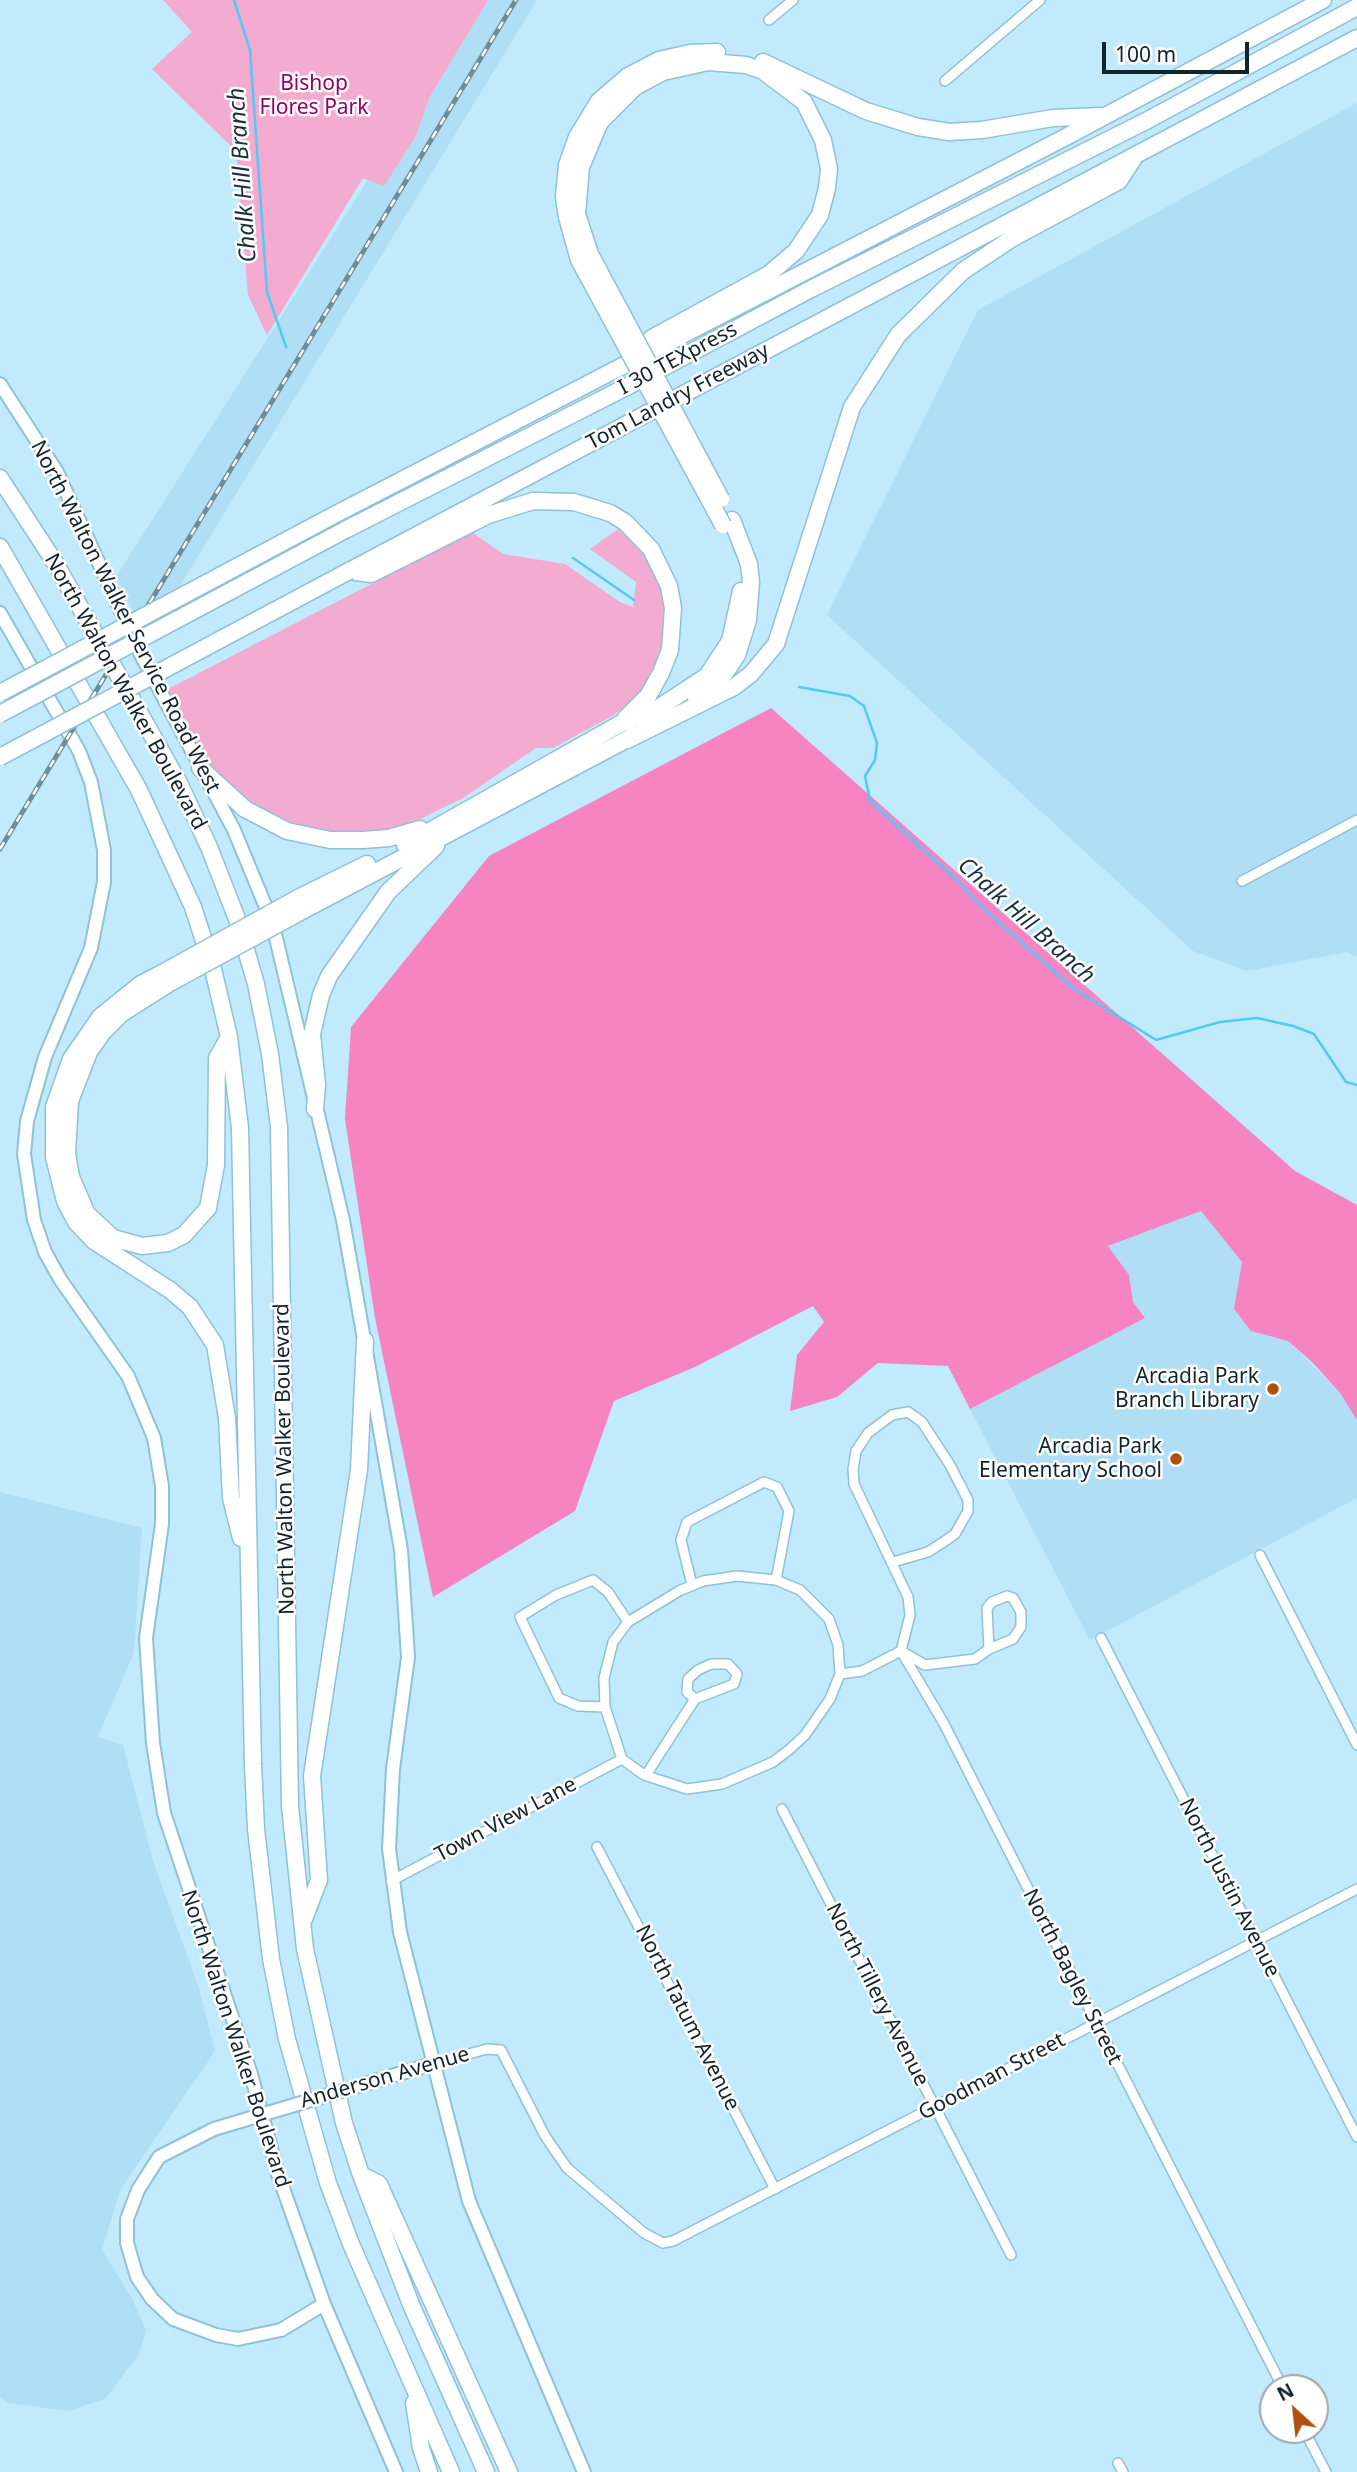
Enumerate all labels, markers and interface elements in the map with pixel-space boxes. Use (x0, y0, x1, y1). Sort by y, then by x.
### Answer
scale bar (1105, 28, 1252, 72)
text: 100 m (1115, 40, 1176, 68)
park label: Bishop Flores Park (259, 71, 369, 121)
water label: Chalk Hill Branch (223, 87, 263, 263)
street label: I 30 TEXpress (614, 317, 742, 401)
street label: Tom Landry Freeway (582, 338, 774, 456)
street label: North Walton Walker Service Road West (25, 437, 225, 797)
street label: North Walton Walker Boulevard (38, 550, 212, 834)
water label: Chalk Hill Branch (952, 852, 1100, 990)
street label: North Walton Walker Boulevard (270, 1303, 300, 1615)
place label: Arcadia Park Branch Library (1115, 1364, 1259, 1414)
marker: Arcadia Park Branch Library (1265, 1381, 1281, 1397)
place label: Arcadia Park Elementary School (979, 1434, 1162, 1484)
marker: Arcadia Park Elementary School (1168, 1451, 1184, 1467)
street label: Town View Lane (431, 1772, 581, 1868)
street label: North Justin Avenue (1173, 1794, 1285, 1982)
street label: North Bagley Street (1017, 1885, 1127, 2069)
street label: North Walton Walker Boulevard (175, 1887, 295, 2191)
street label: North Tillery Avenue (820, 1899, 934, 2091)
street label: North Tatum Avenue (629, 1921, 745, 2115)
street label: Goodman Street (915, 2028, 1069, 2126)
street label: Anderson Avenue (298, 2042, 472, 2114)
north arrow (1259, 2374, 1329, 2444)
text: N (1273, 2377, 1298, 2407)

